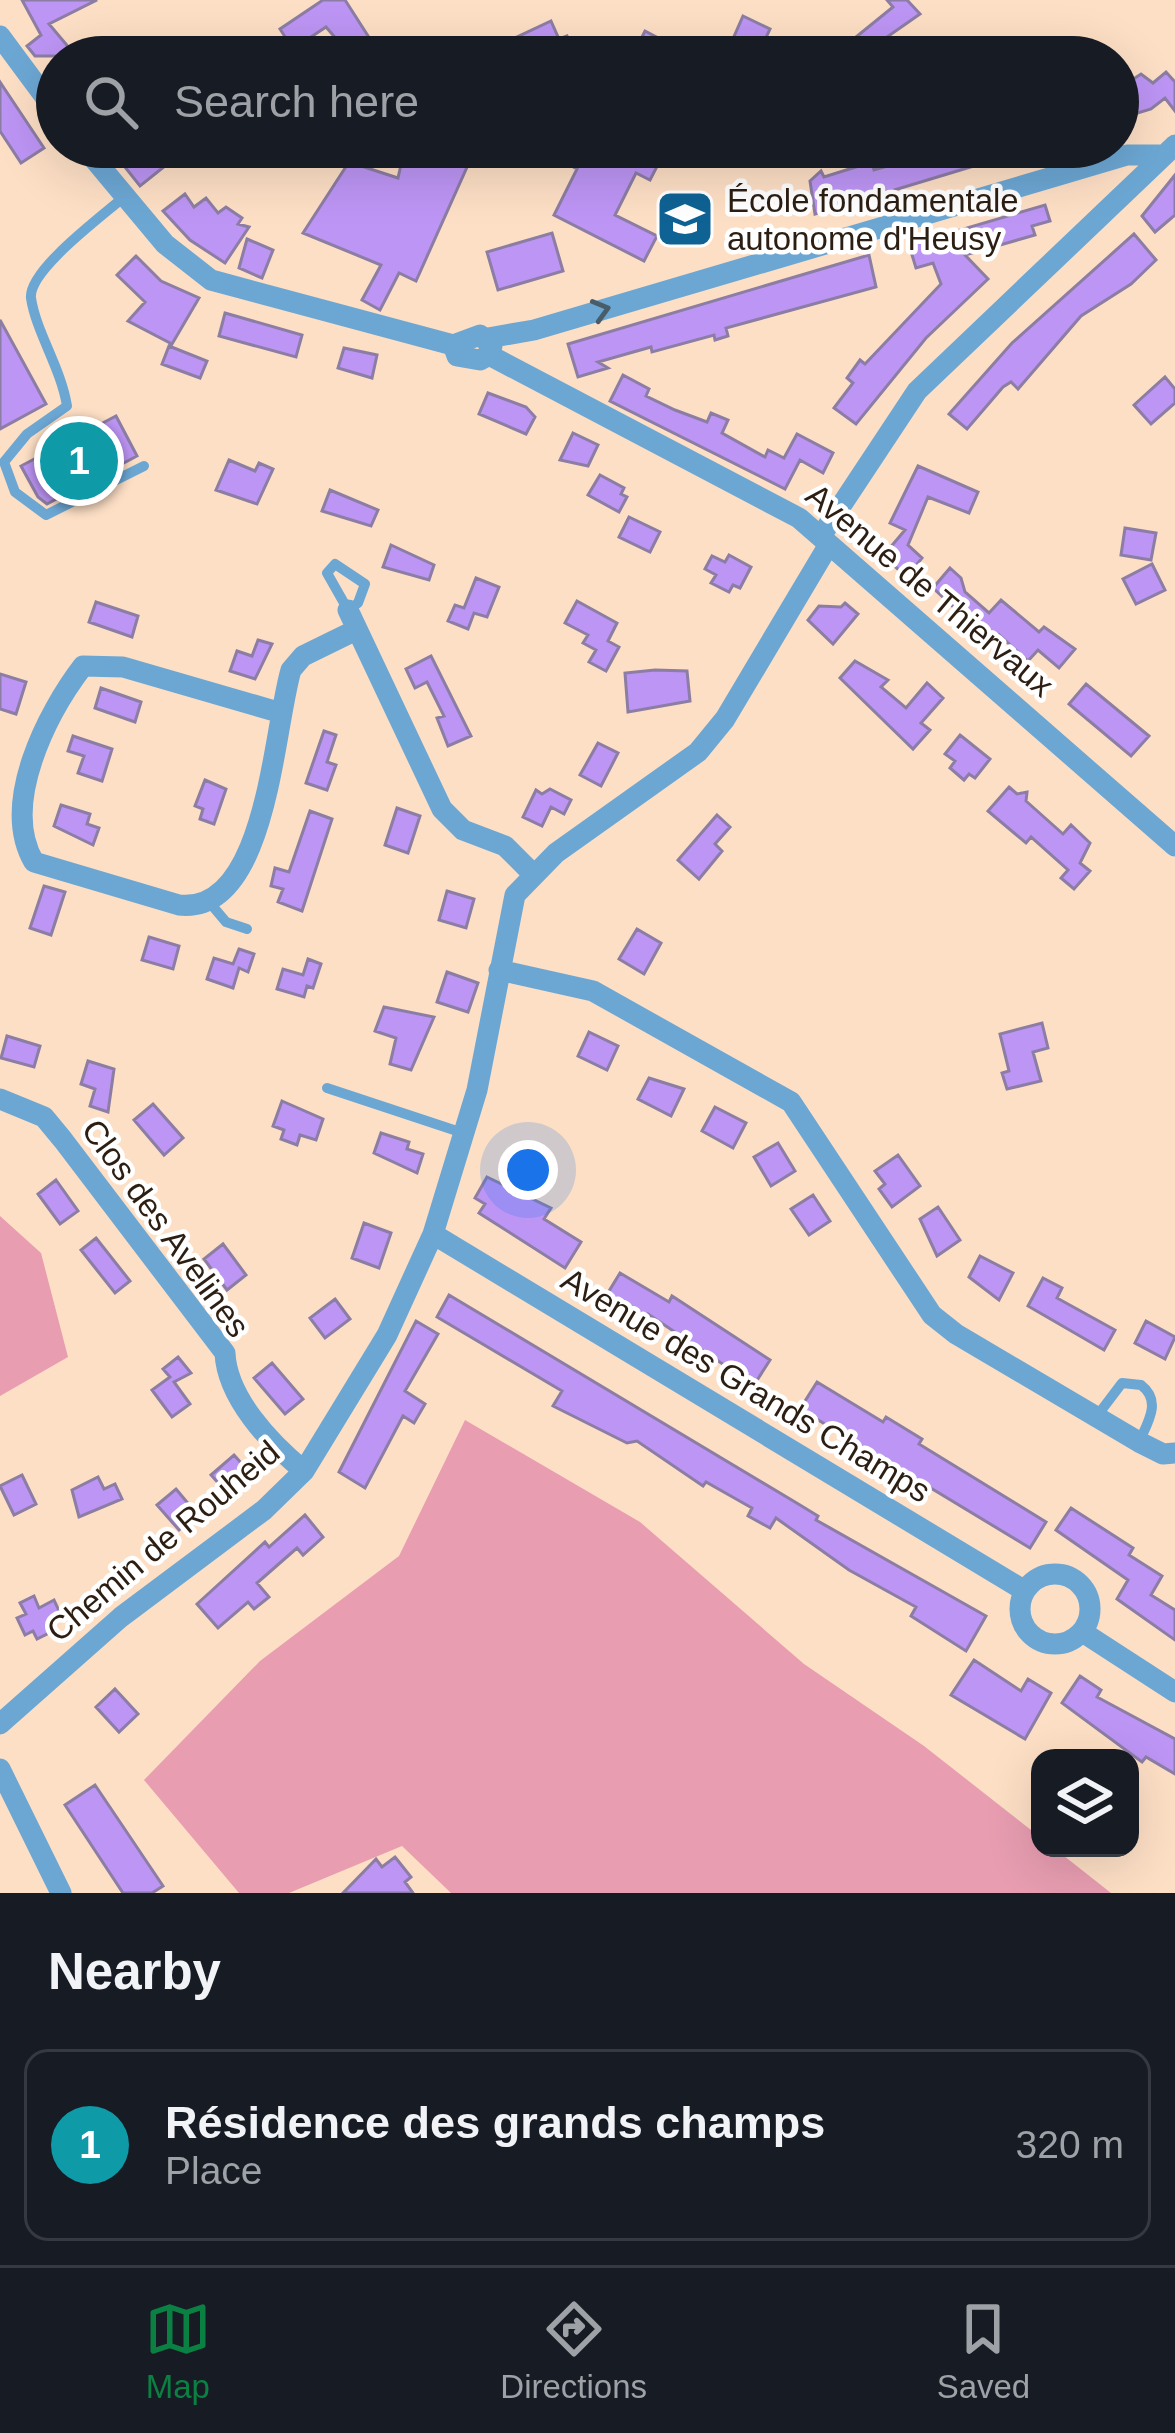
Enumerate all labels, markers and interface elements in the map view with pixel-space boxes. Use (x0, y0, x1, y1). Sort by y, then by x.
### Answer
search box (36, 36, 1139, 168)
icon: search (78, 69, 144, 135)
text: Search here (174, 76, 419, 127)
place label: École fondamentale autonome d'Heusy (727, 182, 1019, 257)
school or university icon: École fondamentale autonome d'Heusy (654, 188, 716, 250)
one-way arrow (590, 299, 611, 324)
pin: 1 (40, 416, 118, 506)
street label: Avenue de Thiervaux (799, 476, 1061, 704)
street label: Clos des Avelines (75, 1112, 257, 1344)
your location (498, 1140, 558, 1200)
street label: Avenue des Grands Champs (555, 1260, 937, 1510)
street label: Chemin de Rouheid (39, 1433, 287, 1649)
map controls (1031, 1749, 1139, 1857)
button: layers (1031, 1749, 1139, 1857)
text: Nearby (48, 1943, 221, 2000)
text: Résidence des grands champs (165, 2097, 825, 2148)
text: 1 (79, 2123, 101, 2166)
text: 320 m (1016, 2123, 1124, 2166)
text: Place (165, 2149, 263, 2192)
tab: Map (145, 2296, 211, 2406)
tab: Directions (500, 2296, 647, 2406)
tab: Saved (937, 2296, 1030, 2406)

